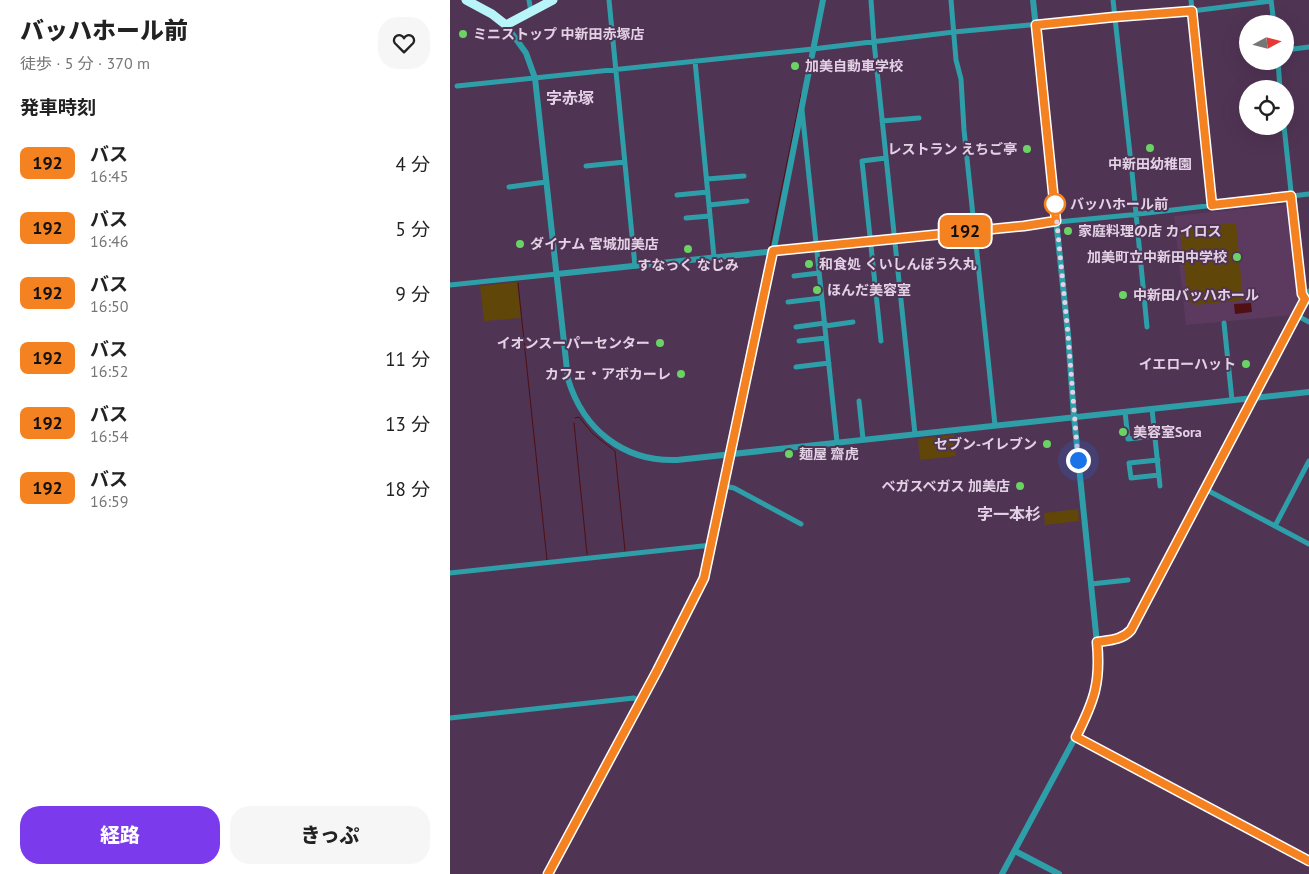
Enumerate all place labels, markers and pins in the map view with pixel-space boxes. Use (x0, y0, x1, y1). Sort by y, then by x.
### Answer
place label: ミニストップ 中新田赤塚店 (473, 25, 645, 43)
marker: ミニストップ 中新田赤塚店 (457, 28, 469, 40)
place label: 加美自動車学校 (805, 57, 903, 75)
marker: 加美自動車学校 (789, 60, 801, 72)
place label: レストラン えちご亭 (887, 140, 1017, 158)
marker: 中新田幼稚園 (1144, 142, 1156, 154)
marker: レストラン えちご亭 (1021, 143, 1033, 155)
place label: 中新田幼稚園 (1108, 155, 1192, 173)
marker: バッハホール前 (1044, 193, 1066, 215)
place label: バッハホール前 (1070, 195, 1168, 213)
place label: 家庭料理の店 カイロス (1078, 222, 1222, 240)
marker: 家庭料理の店 カイロス (1062, 225, 1074, 237)
place label: ダイナム 宮城加美店 (530, 235, 659, 253)
marker: ダイナム 宮城加美店 (514, 238, 526, 250)
marker: すなっく なじみ (682, 243, 694, 255)
place label: 加美町立中新田中学校 (1087, 248, 1227, 266)
marker: 加美町立中新田中学校 (1231, 251, 1243, 263)
place label: 和食処 くいしんぼう久丸 (819, 255, 977, 273)
place label: すなっく なじみ (637, 256, 739, 274)
marker: 和食処 くいしんぼう久丸 (803, 258, 815, 270)
place label: ほんだ美容室 (827, 281, 911, 299)
marker: ほんだ美容室 (811, 284, 823, 296)
place label: 中新田バッハホール (1133, 286, 1259, 304)
marker: 中新田バッハホール (1117, 289, 1129, 301)
place label: イオンスーパーセンター (496, 334, 650, 352)
marker: イオンスーパーセンター (654, 337, 666, 349)
place label: イエローハット (1138, 355, 1236, 373)
marker: イエローハット (1240, 358, 1252, 370)
place label: カフェ・アボカーレ (545, 365, 671, 383)
marker: カフェ・アボカーレ (675, 368, 687, 380)
place label: 美容室Sora (1133, 423, 1202, 441)
marker: 美容室Sora (1117, 426, 1129, 438)
place label: セブン-イレブン (934, 435, 1037, 453)
marker: セブン-イレブン (1041, 438, 1053, 450)
place label: 麺屋 齋虎 (799, 445, 859, 463)
marker: 麺屋 齋虎 (783, 448, 795, 460)
place label: ベガスベガス 加美店 (881, 477, 1010, 495)
marker: ベガスベガス 加美店 (1014, 480, 1026, 492)

